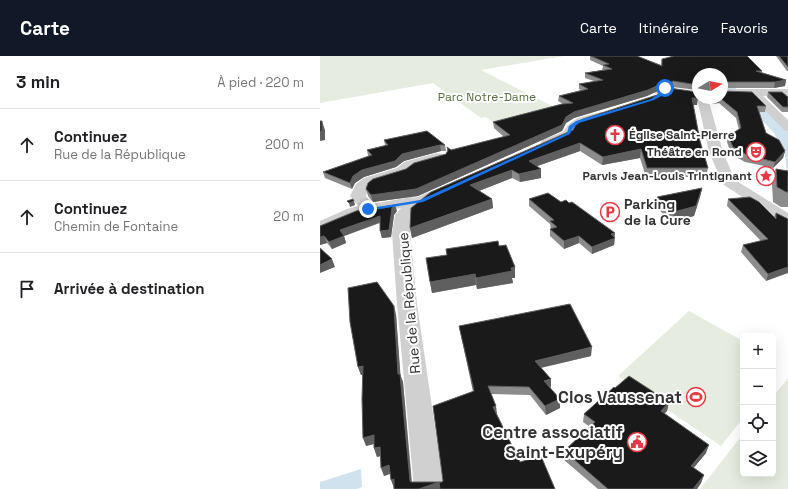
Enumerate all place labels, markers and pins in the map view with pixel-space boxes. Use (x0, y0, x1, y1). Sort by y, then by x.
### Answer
church icon: Église Saint-Pierre (604, 124, 626, 146)
place label: Église Saint-Pierre (629, 127, 735, 143)
theatre icon: Théâtre en Rond (745, 141, 767, 163)
place label: Théâtre en Rond (647, 144, 742, 160)
place icon: Parvis Jean-Louis Trintignant (755, 165, 777, 187)
place label: Parvis Jean-Louis Trintignant (583, 168, 752, 184)
place label: Parking de la Cure (624, 195, 691, 229)
parking icon: Parking de la Cure (599, 201, 621, 223)
place label: Clos Vaussenat (558, 386, 682, 408)
sports icon: Clos Vaussenat (685, 386, 707, 408)
place label: Centre associatif Saint-Exupéry (482, 421, 623, 463)
public building icon: Centre associatif Saint-Exupéry (626, 431, 648, 453)

